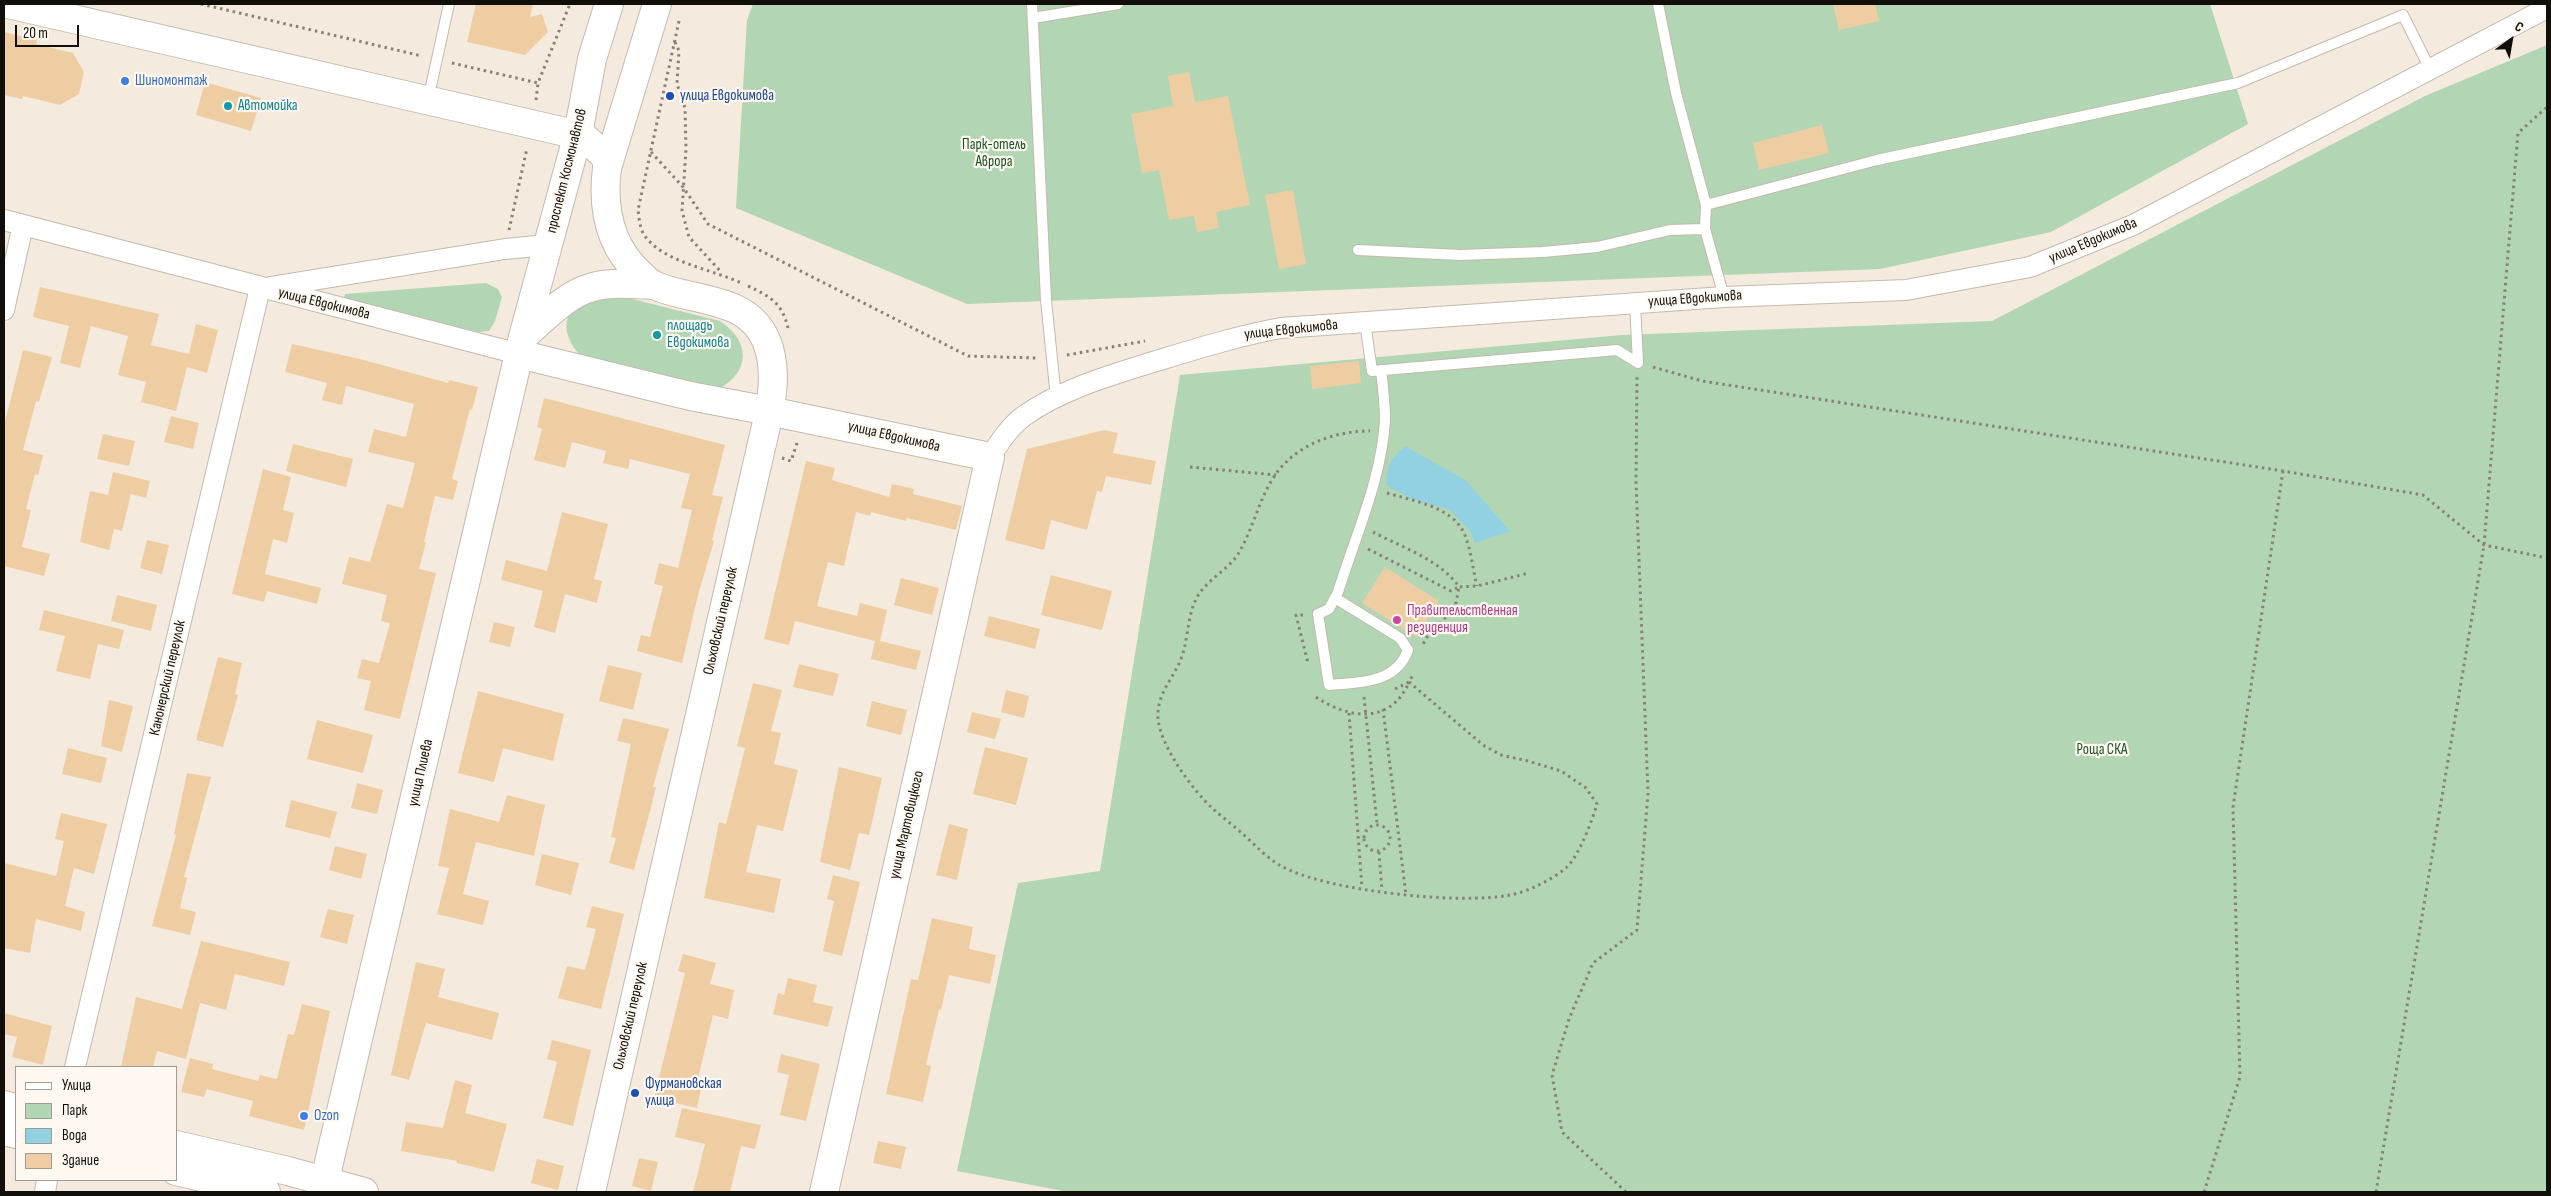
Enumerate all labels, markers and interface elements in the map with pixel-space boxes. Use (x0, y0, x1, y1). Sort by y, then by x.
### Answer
scale bar (18, 15, 81, 47)
north arrow (2486, 15, 2536, 65)
text: С (2512, 18, 2527, 36)
text: 20 m (23, 24, 48, 43)
place label: Шиномонтаж (135, 72, 207, 90)
marker: Шиномонтаж (119, 75, 131, 87)
place label: улица Евдокимова (680, 87, 774, 105)
marker: улица Евдокимова (664, 90, 676, 102)
place label: Автомойка (238, 97, 298, 115)
marker: Автомойка (222, 100, 234, 112)
street label: проспект Космонавтов (543, 107, 591, 235)
park label: Парк-отель Аврора (962, 136, 1026, 171)
street label: улица Евдокимова (2046, 214, 2140, 268)
street label: улица Евдокимова (276, 284, 372, 324)
street label: улица Евдокимова (1647, 287, 1743, 311)
street label: улица Евдокимова (1243, 316, 1339, 344)
place label: площадь Евдокимова (667, 317, 729, 352)
marker: площадь Евдокимова (651, 329, 663, 341)
street label: улица Евдокимова (846, 418, 942, 456)
street label: Ольховский переулок (700, 565, 742, 677)
place label: Правительственная резиденция (1407, 602, 1518, 637)
marker: Правительственная резиденция (1391, 614, 1403, 626)
street label: Канонерский переулок (146, 619, 190, 737)
street label: улица Плиева (404, 737, 438, 809)
park label: Роща СКА (2077, 741, 2127, 759)
street label: улица Мартовицкого (886, 769, 928, 881)
street label: Ольховский переулок (610, 960, 652, 1072)
legend (15, 1066, 178, 1181)
place label: Фурмановская улица (645, 1075, 722, 1110)
text: Улица (62, 1076, 91, 1095)
marker: Фурмановская улица (629, 1087, 641, 1099)
text: Парк (62, 1101, 87, 1120)
place label: Ozon (314, 1107, 339, 1125)
marker: Ozon (298, 1110, 310, 1122)
text: Вода (62, 1126, 87, 1145)
text: Здание (62, 1151, 99, 1170)

